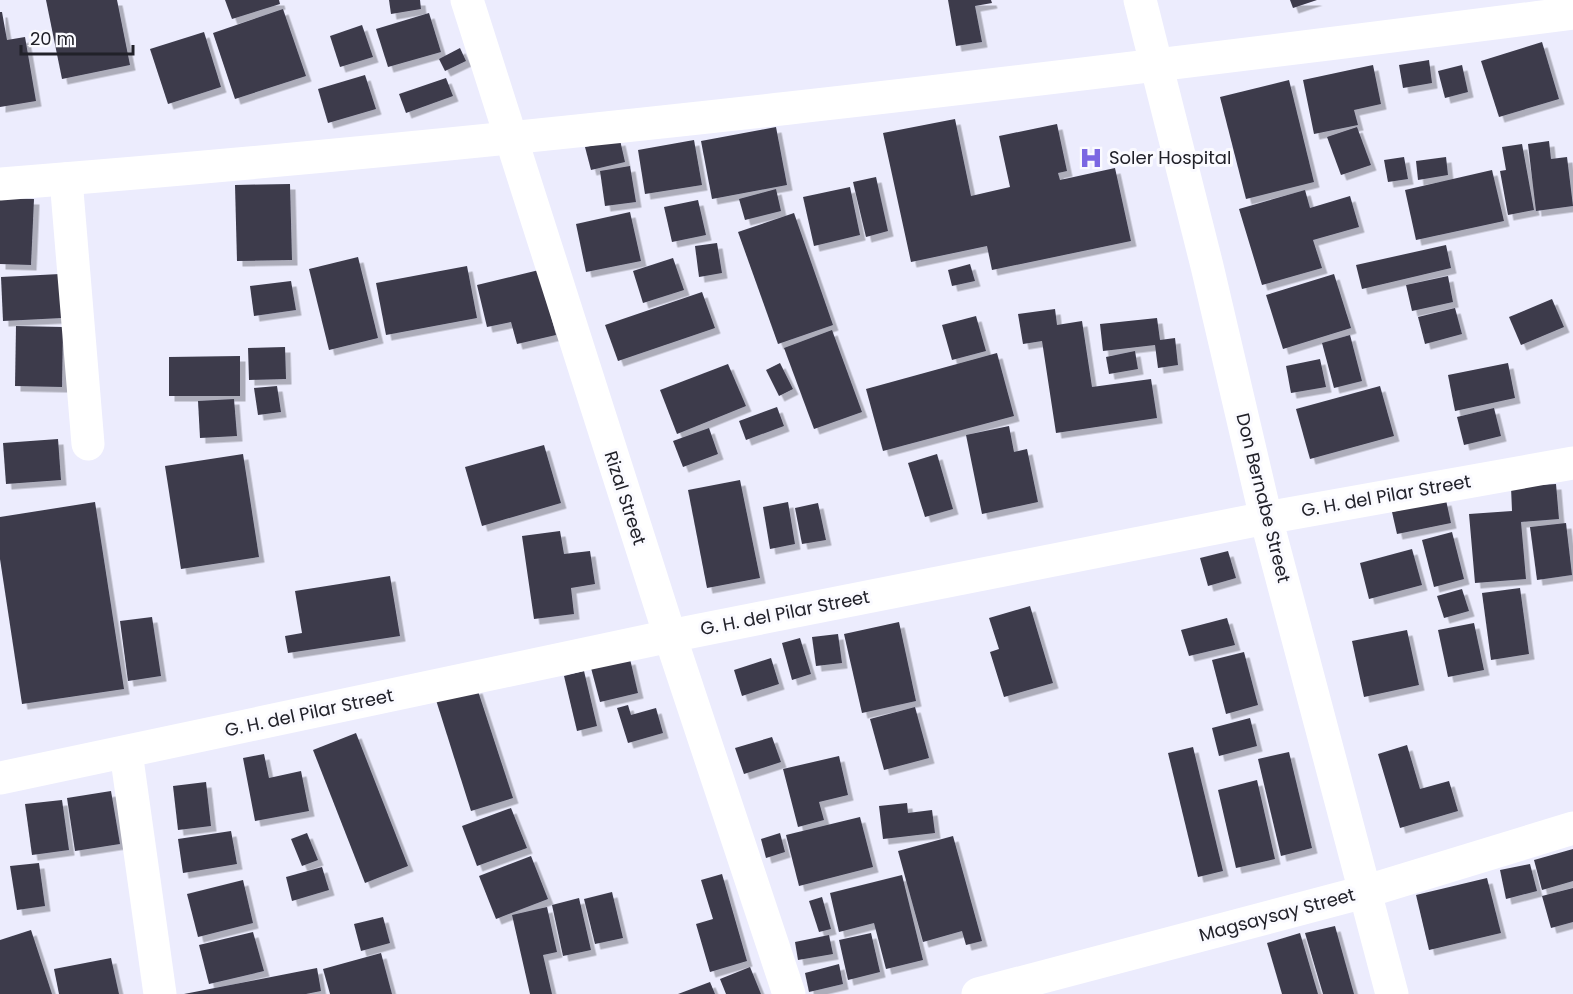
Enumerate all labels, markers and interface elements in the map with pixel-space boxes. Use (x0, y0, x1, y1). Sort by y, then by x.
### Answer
scale bar (21, 18, 134, 56)
text: 20 m (30, 26, 75, 51)
hospital icon: Soler Hospital (1078, 145, 1104, 171)
place label: Soler Hospital (1109, 145, 1231, 170)
street label: Don Bernabe Street (1230, 410, 1297, 585)
street label: Rizal Street (598, 448, 652, 548)
street label: G. H. del Pilar Street (1299, 468, 1473, 523)
street label: G. H. del Pilar Street (698, 584, 872, 641)
street label: G. H. del Pilar Street (222, 682, 396, 743)
street label: Magsaysay Street (1196, 882, 1358, 947)

